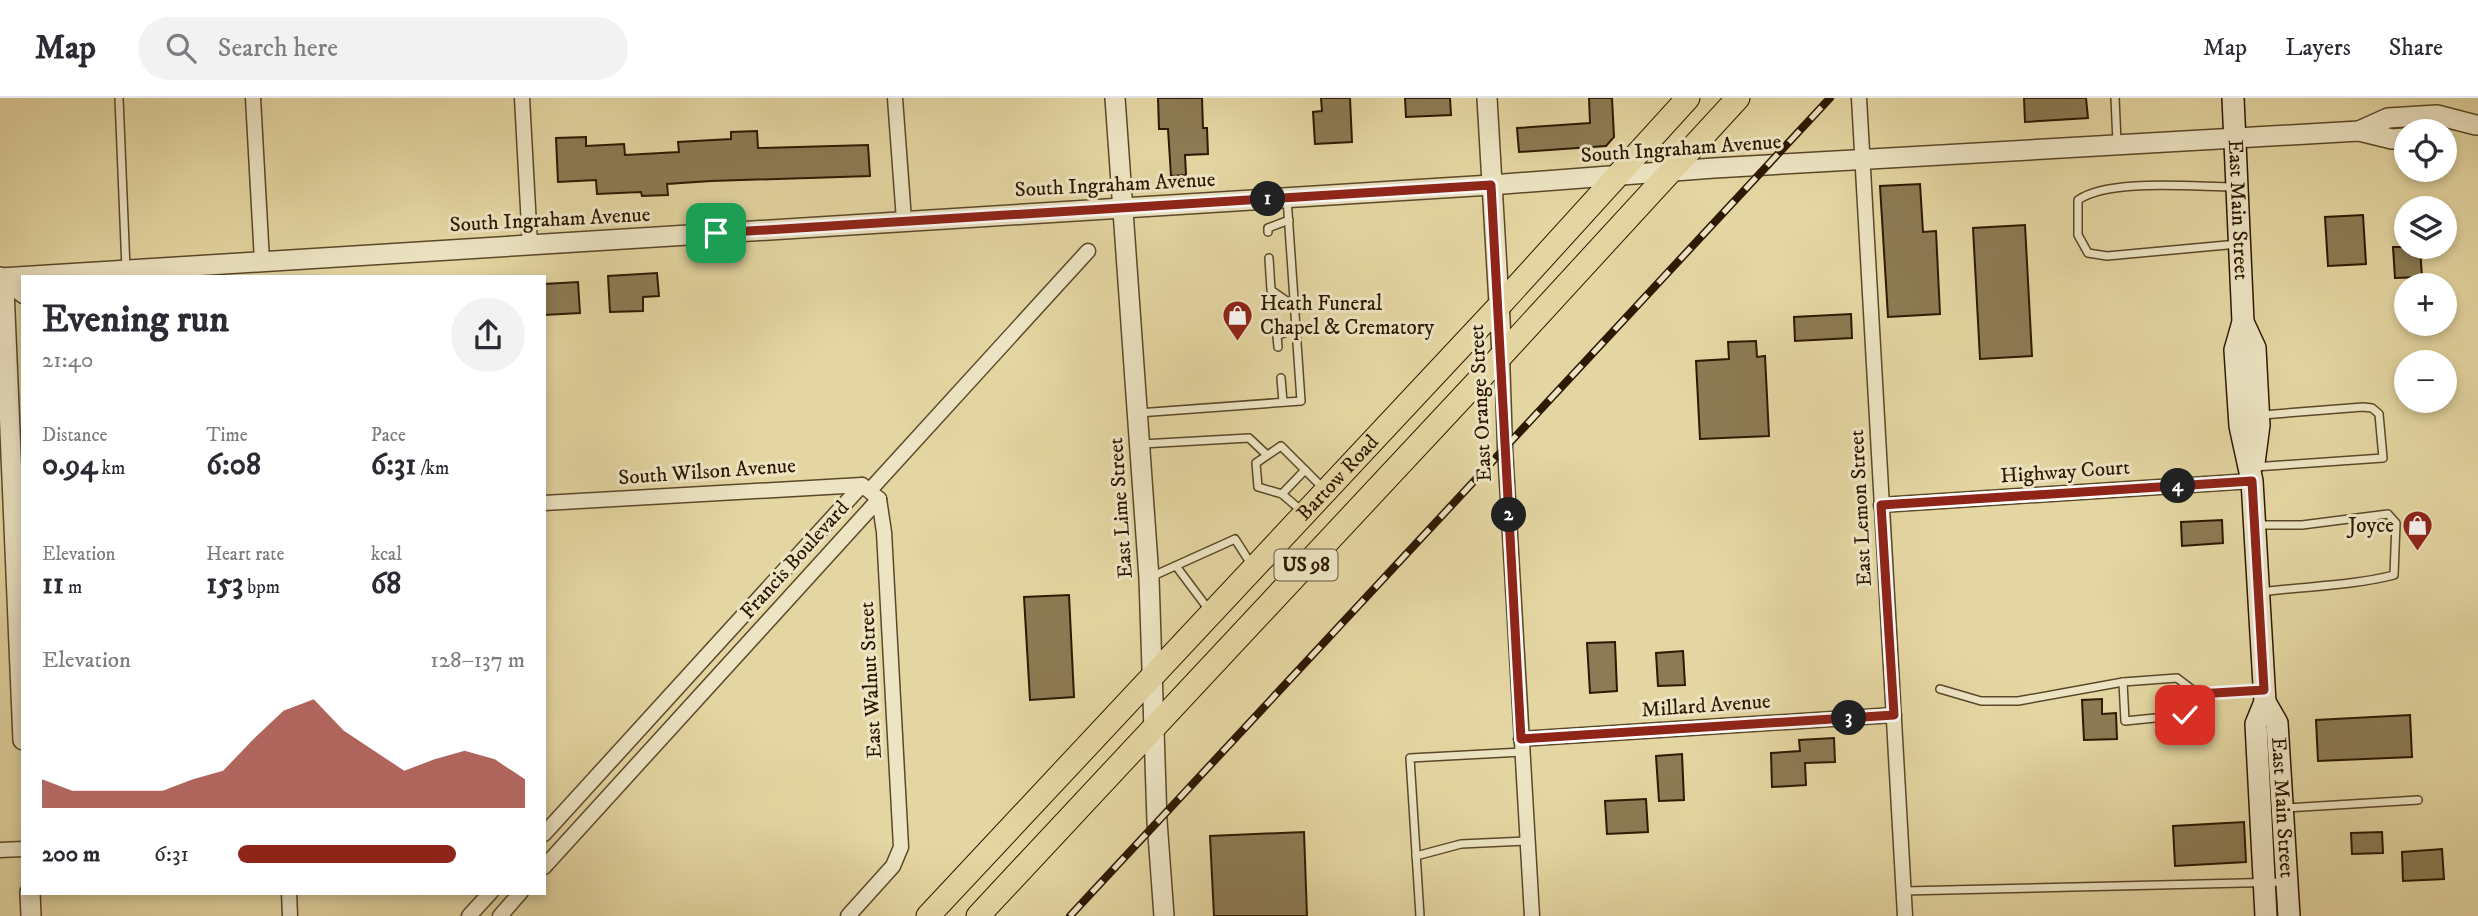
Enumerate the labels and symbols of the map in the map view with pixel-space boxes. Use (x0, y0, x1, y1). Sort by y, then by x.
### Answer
street label: South Ingraham Avenue (1580, 129, 1782, 169)
street label: East Main Street (2222, 139, 2254, 281)
street label: South Ingraham Avenue (1014, 167, 1216, 203)
pin: 1 (1250, 182, 1286, 217)
street label: South Ingraham Avenue (449, 202, 651, 238)
pin (686, 203, 746, 263)
place label: Heath Funeral Chapel & Crematory (1260, 291, 1435, 341)
shop icon: Heath Funeral Chapel & Crematory (1220, 299, 1254, 343)
street label: East Orange Street (1464, 323, 1498, 482)
street label: Bartow Road (1291, 429, 1385, 526)
street label: East Lemon Street (1844, 429, 1878, 587)
street label: East Lime Street (1103, 436, 1139, 579)
street label: South Wilson Avenue (617, 453, 797, 491)
street label: Highway Court (1999, 454, 2131, 489)
pin: 4 (2160, 468, 2196, 504)
street label: Francis Boulevard (735, 495, 855, 625)
pin: 2 (1492, 498, 1526, 532)
shop icon: Joyce (2400, 509, 2434, 553)
place label: Joyce (2346, 513, 2394, 539)
road number: US 98 (1274, 550, 1338, 580)
street label: East Walnut Street (854, 601, 888, 759)
pin (2155, 685, 2215, 745)
street label: Millard Avenue (1641, 688, 1772, 723)
pin: 3 (1832, 700, 1867, 736)
street label: East Main Street (2265, 736, 2300, 879)

